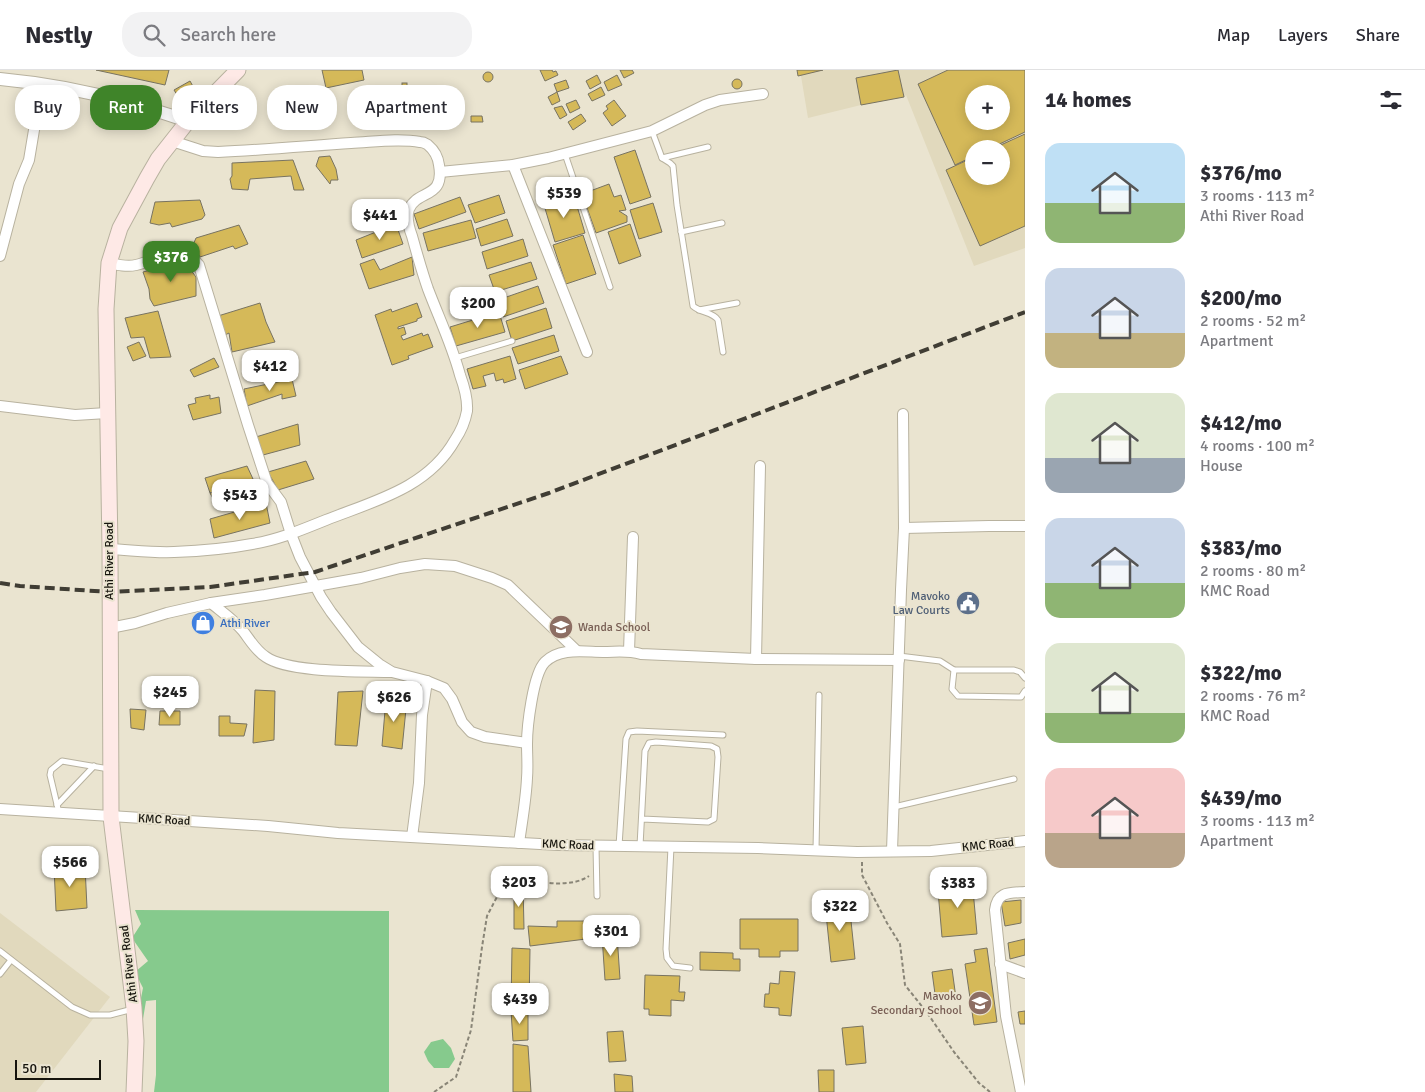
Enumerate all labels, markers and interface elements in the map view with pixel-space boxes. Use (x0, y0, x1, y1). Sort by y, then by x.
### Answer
search box (122, 12, 472, 57)
text: Nestly (25, 20, 92, 50)
icon: search (140, 21, 168, 49)
text: Search here (180, 23, 276, 47)
text: Map (1217, 24, 1250, 46)
text: Layers (1278, 24, 1328, 46)
text: Share (1356, 24, 1400, 46)
chip: Buy (15, 85, 80, 130)
chip: Rent (90, 85, 162, 130)
chip: Filters (172, 85, 257, 130)
chip: New (267, 85, 337, 130)
chip: Apartment (347, 85, 465, 130)
map controls (965, 85, 1010, 185)
button: + (965, 85, 1010, 130)
icon: filters (1377, 86, 1405, 114)
text: 14 homes (1045, 87, 1131, 113)
button: − (965, 140, 1010, 185)
text: $376/mo (1200, 160, 1282, 186)
icon: home (1085, 163, 1145, 223)
pin: $539 (534, 176, 594, 219)
text: $539 (547, 183, 581, 203)
text: 3 rooms · 113 m² (1200, 186, 1315, 206)
pin: $441 (350, 198, 410, 241)
text: $441 (363, 205, 397, 225)
text: Athi River Road (1200, 206, 1304, 226)
pin: $376 (141, 240, 201, 283)
text: $376 (154, 247, 188, 267)
text: $200/mo (1200, 285, 1282, 311)
pin: $200 (448, 286, 508, 329)
icon: home (1085, 288, 1145, 348)
text: $200 (461, 293, 495, 313)
text: 2 rooms · 52 m² (1200, 311, 1306, 331)
text: Apartment (1200, 331, 1273, 351)
pin: $412 (240, 350, 300, 392)
text: $412 (253, 356, 287, 376)
text: $412/mo (1200, 410, 1282, 436)
icon: home (1085, 413, 1145, 473)
text: 4 rooms · 100 m² (1200, 436, 1315, 456)
text: House (1200, 456, 1243, 476)
pin: $543 (210, 478, 270, 521)
text: $543 (223, 485, 257, 505)
street label: Athi River Road (102, 522, 117, 600)
text: $383/mo (1200, 535, 1282, 561)
icon: home (1085, 538, 1145, 598)
text: 2 rooms · 80 m² (1200, 561, 1306, 581)
text: KMC Road (1200, 581, 1270, 601)
place label: Mavoko Law Courts (893, 589, 950, 618)
public building icon: Mavoko Law Courts (955, 590, 981, 616)
shop icon: Athi River (190, 610, 216, 636)
school or university icon: Wanda School (548, 614, 574, 640)
place label: Athi River (220, 616, 270, 631)
place label: Wanda School (578, 620, 651, 635)
text: $322/mo (1200, 660, 1282, 686)
icon: home (1085, 663, 1145, 723)
pin: $245 (140, 676, 200, 718)
pin: $626 (364, 680, 424, 723)
text: $245 (153, 682, 187, 702)
text: 2 rooms · 76 m² (1200, 686, 1306, 706)
text: $626 (377, 687, 411, 707)
text: KMC Road (1200, 706, 1270, 726)
text: $439/mo (1200, 785, 1282, 811)
icon: home (1085, 788, 1145, 848)
street label: KMC Road (137, 811, 191, 829)
text: 3 rooms · 113 m² (1200, 811, 1315, 831)
text: Apartment (1200, 831, 1273, 851)
street label: KMC Road (961, 835, 1015, 855)
street label: KMC Road (542, 837, 594, 853)
pin: $566 (40, 846, 100, 888)
text: $566 (53, 852, 87, 872)
pin: $203 (489, 866, 549, 908)
pin: $383 (928, 866, 988, 909)
text: $203 (502, 872, 536, 892)
text: $383 (941, 873, 975, 893)
pin: $322 (810, 890, 870, 932)
text: $322 (823, 896, 857, 916)
pin: $301 (581, 914, 641, 957)
text: $301 (594, 921, 628, 941)
street label: Athi River Road (117, 924, 141, 1004)
pin: $439 (490, 982, 550, 1025)
text: $439 (503, 989, 537, 1009)
place label: Mavoko Secondary School (871, 989, 962, 1018)
school or university icon: Mavoko Secondary School (967, 990, 993, 1016)
scale bar (15, 1057, 101, 1080)
text: 50 m (22, 1060, 51, 1077)

